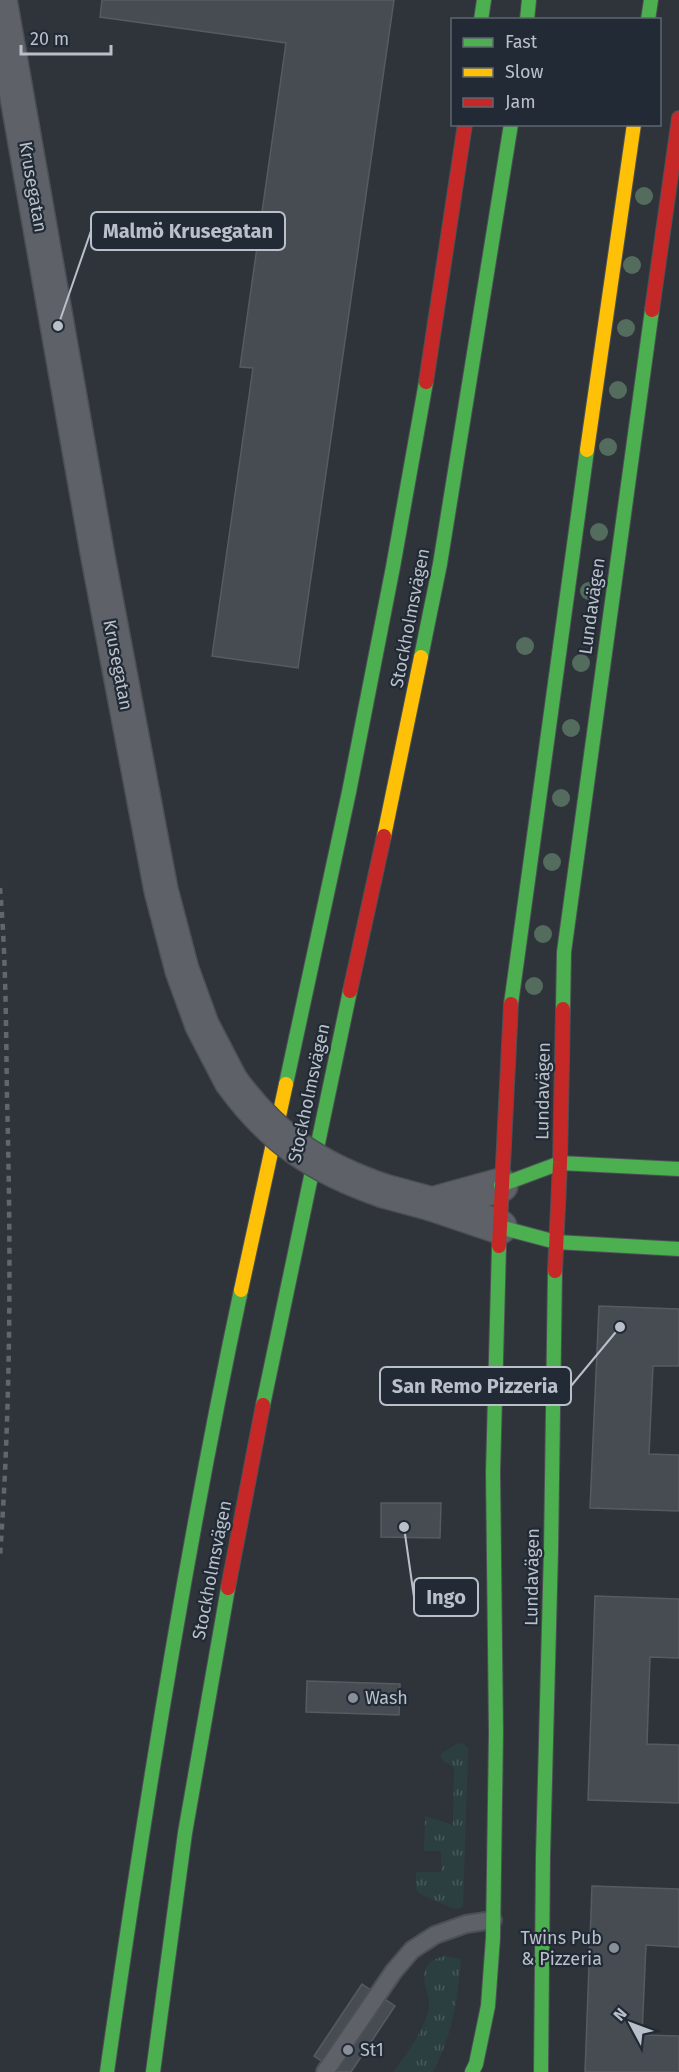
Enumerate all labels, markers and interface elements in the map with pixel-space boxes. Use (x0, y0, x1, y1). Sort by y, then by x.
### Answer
scale bar (21, 18, 111, 56)
legend (451, 18, 661, 126)
text: 20 m (30, 28, 69, 50)
text: Fast (505, 31, 538, 53)
text: Slow (505, 61, 544, 83)
text: Jam (505, 91, 536, 113)
street label: Krusegatan (14, 140, 52, 234)
callout: Malmö Krusegatan (91, 212, 285, 250)
text: Malmö Krusegatan (103, 219, 273, 243)
street label: Stockholmsvägen (386, 546, 434, 690)
street label: Lundavägen (574, 556, 610, 656)
street label: Krusegatan (98, 618, 138, 712)
street label: Stockholmsvägen (283, 1021, 335, 1165)
street label: Lundavägen (531, 1042, 555, 1140)
callout: San Remo Pizzeria (380, 1367, 571, 1405)
text: San Remo Pizzeria (392, 1374, 558, 1398)
street label: Stockholmsvägen (188, 1498, 236, 1642)
street label: Lundavägen (520, 1528, 544, 1626)
callout: Ingo (414, 1578, 478, 1616)
text: Ingo (426, 1585, 466, 1609)
place label: Wash (365, 1687, 408, 1709)
marker: Wash (346, 1691, 360, 1705)
place label: Twins Pub & Pizzeria (520, 1927, 602, 1970)
marker: Twins Pub & Pizzeria (607, 1941, 621, 1955)
north arrow (601, 1994, 661, 2054)
text: N (609, 2004, 631, 2025)
place label: St1 (360, 2039, 384, 2061)
marker: St1 (341, 2043, 355, 2057)

